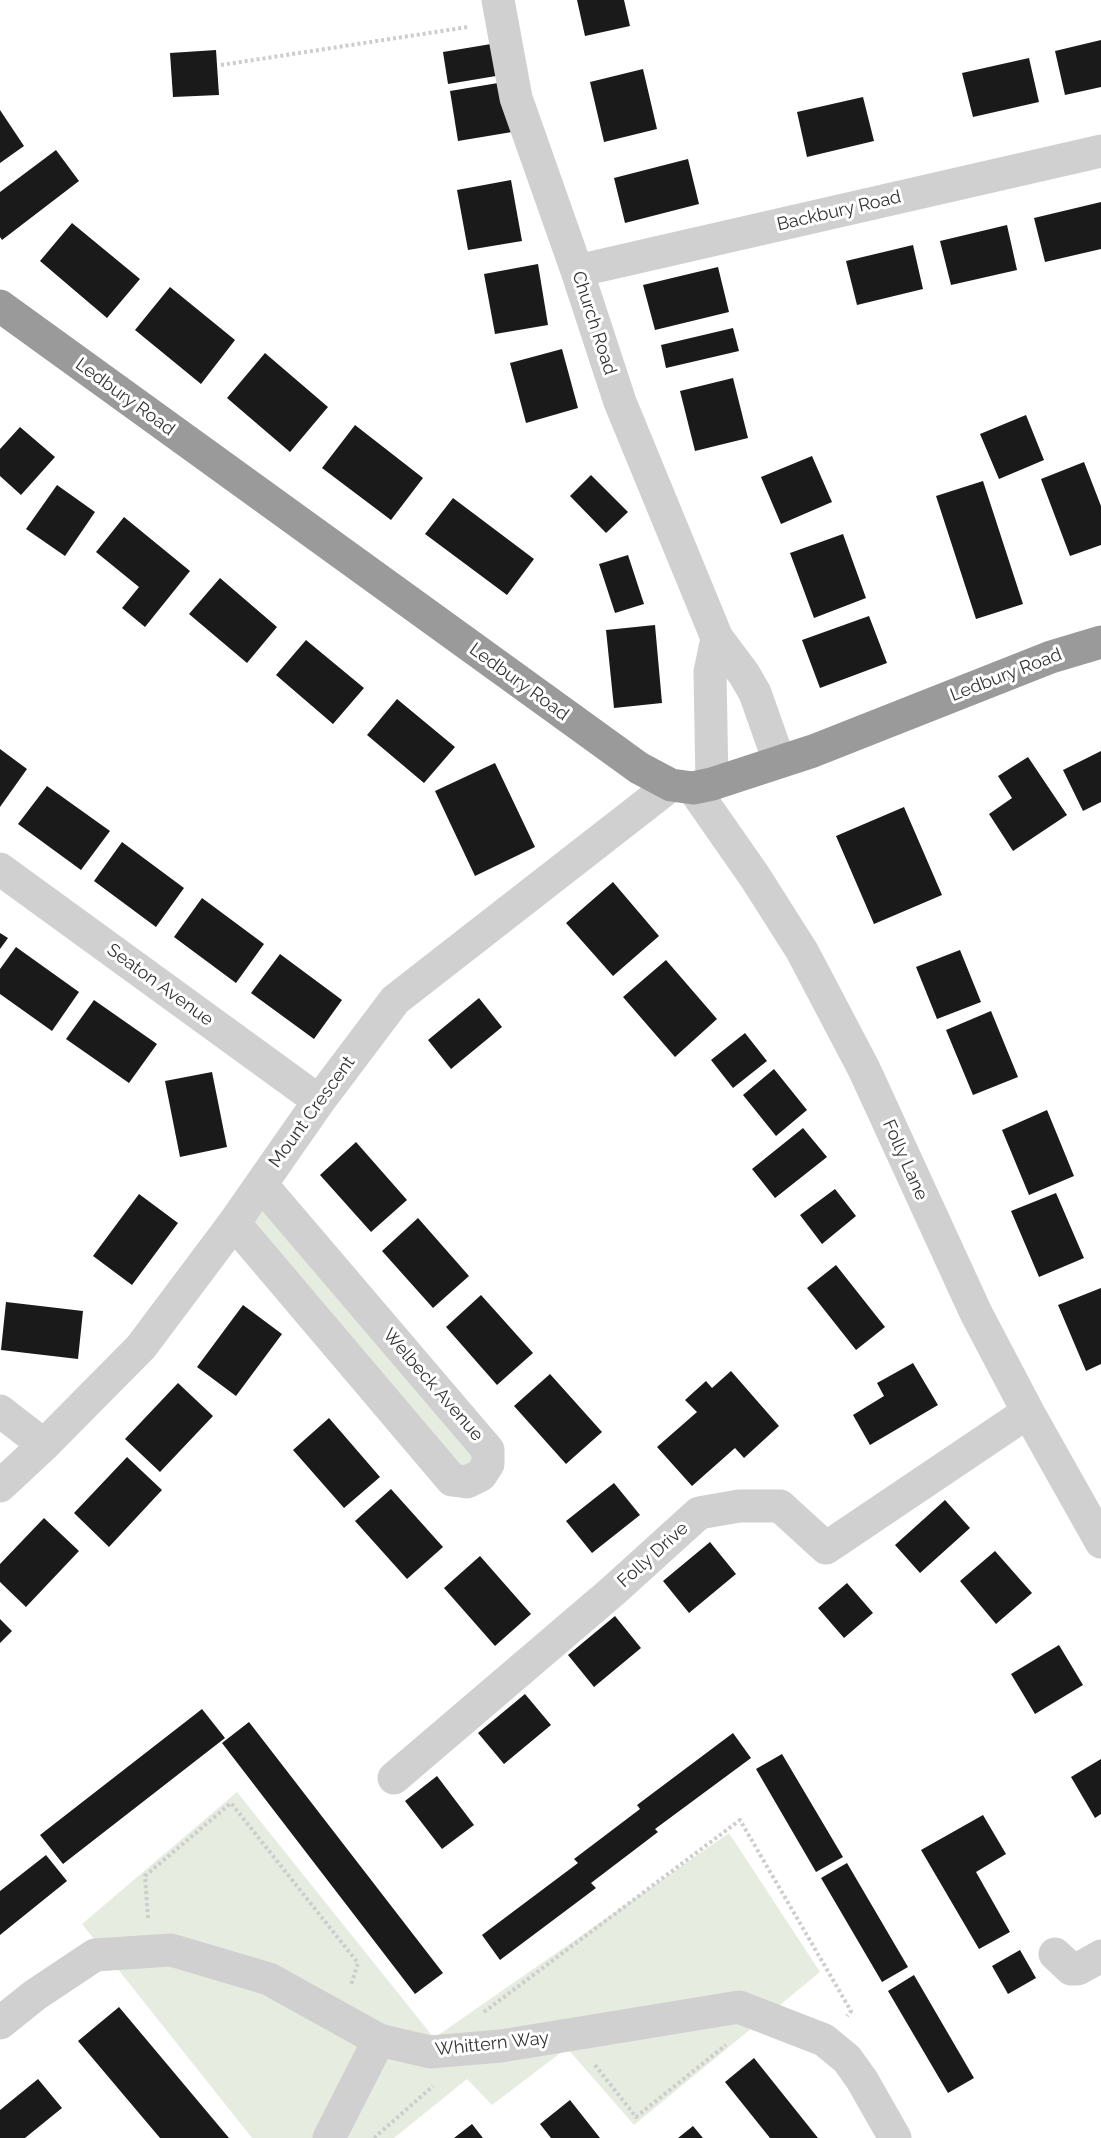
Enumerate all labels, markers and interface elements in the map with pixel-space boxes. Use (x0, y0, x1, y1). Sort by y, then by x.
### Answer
street label: Backbury Road (775, 186, 903, 236)
street label: Church Road (567, 268, 621, 378)
street label: Ledbury Road (71, 354, 179, 440)
street label: Ledbury Road (465, 639, 573, 725)
street label: Ledbury Road (947, 644, 1065, 706)
street label: Seaton Avenue (103, 939, 217, 1031)
street label: Mount Crescent (264, 1052, 360, 1172)
street label: Folly Lane (878, 1116, 932, 1204)
street label: Welbeck Avenue (378, 1324, 488, 1446)
street label: Folly Drive (613, 1518, 693, 1592)
street label: Whittern Way (434, 2027, 550, 2061)

